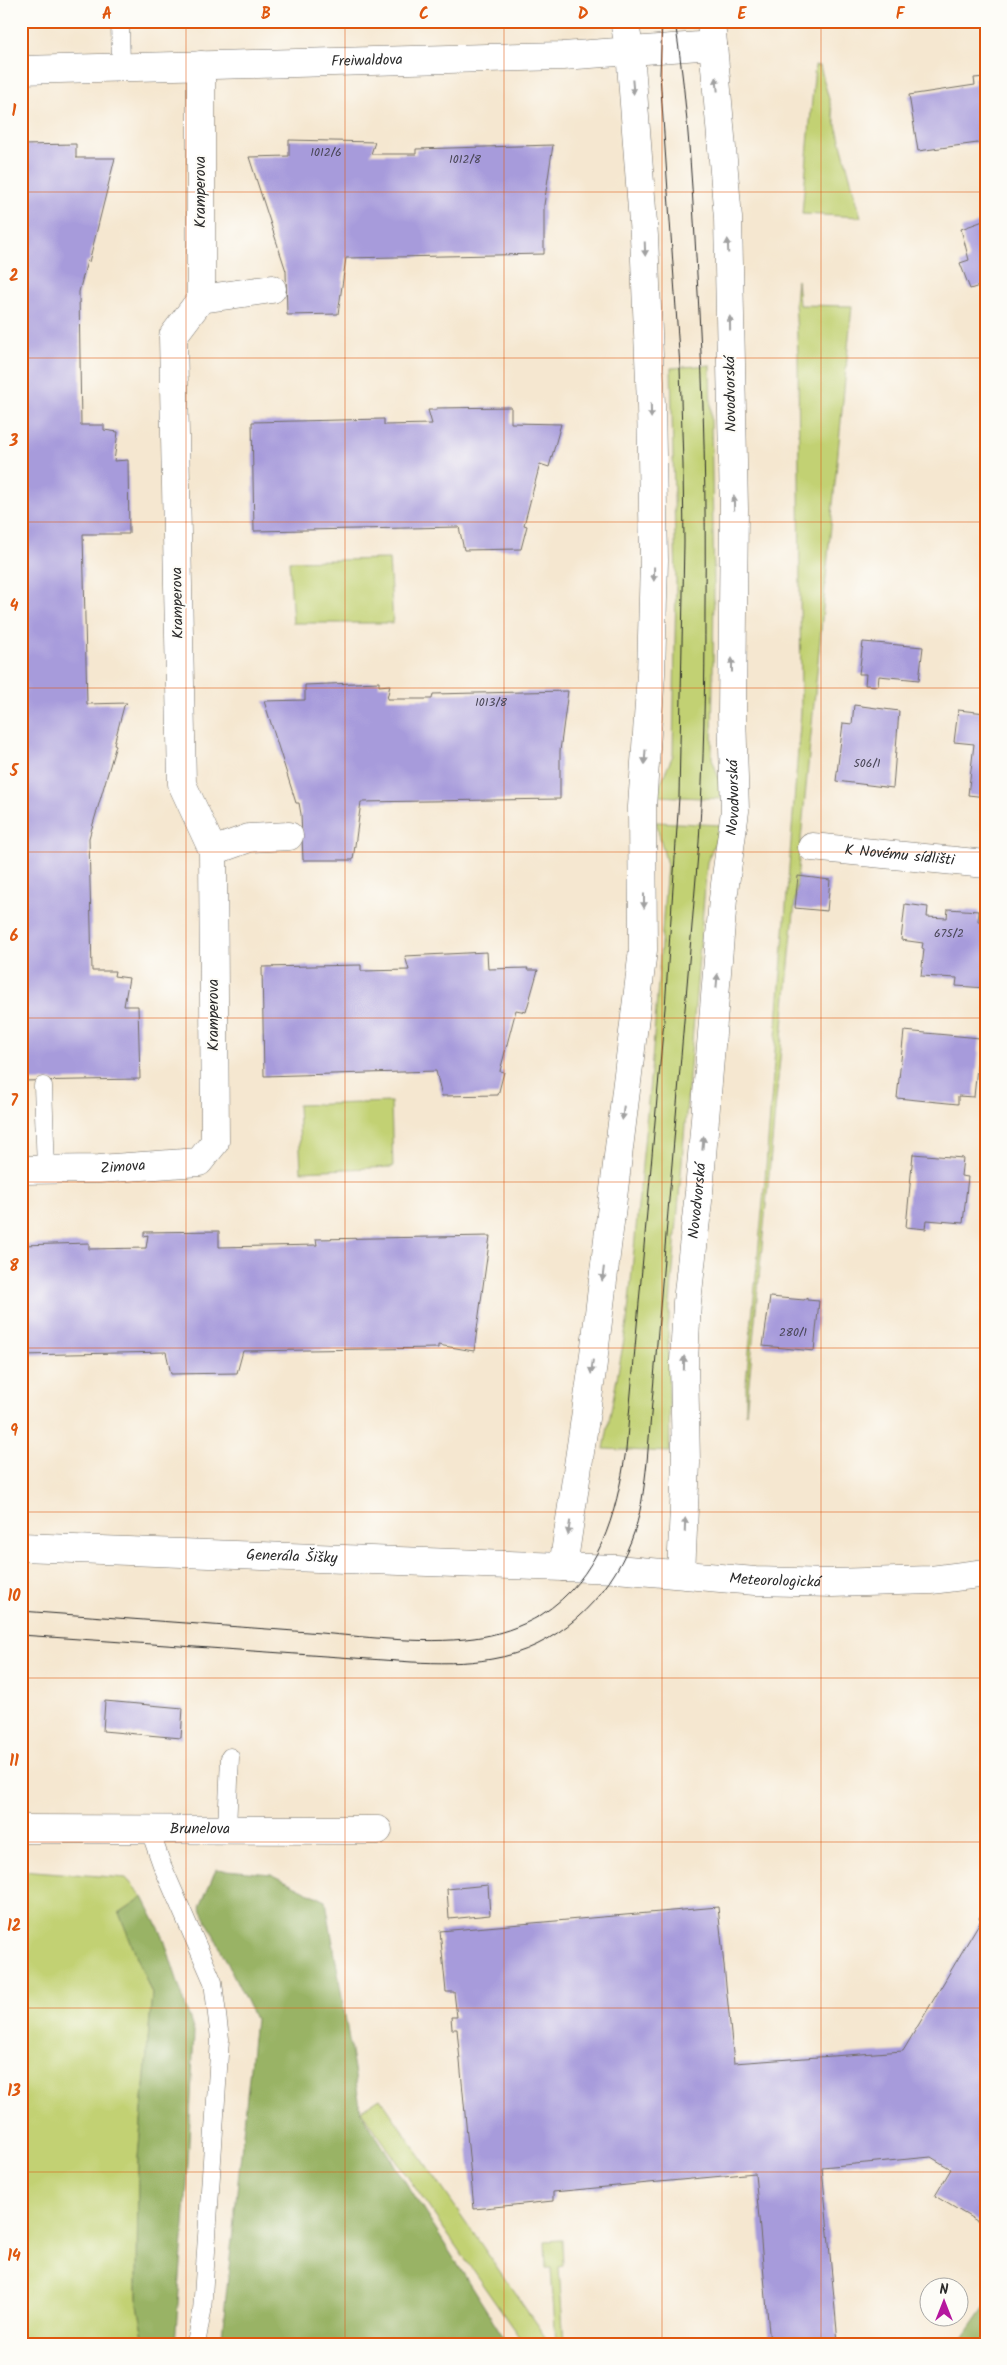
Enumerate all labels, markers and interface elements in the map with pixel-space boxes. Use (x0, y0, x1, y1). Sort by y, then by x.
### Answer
text: A (102, 2, 112, 27)
text: B (261, 2, 271, 27)
text: C (419, 2, 429, 27)
text: D (578, 2, 589, 27)
text: E (738, 2, 748, 27)
text: F (896, 2, 906, 27)
street label: Freiwaldova (331, 48, 403, 74)
one-way arrow (713, 76, 721, 92)
one-way arrow (629, 79, 637, 95)
text: 1 (12, 99, 17, 124)
house number: 1012/6 (310, 143, 342, 162)
house number: 1012/8 (449, 150, 482, 169)
street label: Kramperova (189, 156, 213, 228)
one-way arrow (724, 238, 732, 254)
one-way arrow (641, 241, 649, 257)
text: 2 (9, 264, 19, 289)
one-way arrow (726, 314, 734, 330)
street label: Novodvorská (718, 354, 744, 432)
one-way arrow (647, 404, 655, 420)
text: 3 (9, 429, 19, 454)
one-way arrow (729, 494, 737, 510)
one-way arrow (650, 566, 658, 582)
street label: Kramperova (165, 567, 191, 639)
text: 4 (10, 594, 19, 619)
one-way arrow (728, 657, 736, 673)
house number: 1013/8 (475, 693, 508, 712)
one-way arrow (641, 749, 649, 765)
house number: 506/1 (853, 754, 881, 773)
street label: Novodvorská (720, 757, 747, 837)
text: 5 (9, 759, 20, 784)
street label: K Novému sídlišti (843, 838, 957, 873)
one-way arrow (640, 893, 648, 909)
text: 6 (10, 924, 19, 949)
house number: 675/2 (934, 924, 964, 943)
one-way arrow (713, 973, 721, 989)
street label: Kramperova (202, 979, 226, 1051)
text: 7 (10, 1089, 18, 1114)
one-way arrow (619, 1105, 627, 1121)
one-way arrow (699, 1135, 707, 1151)
street label: Zimova (100, 1154, 146, 1181)
street label: Novodvorská (682, 1160, 714, 1240)
text: 8 (9, 1254, 19, 1279)
one-way arrow (599, 1266, 607, 1282)
house number: 280/1 (779, 1323, 807, 1342)
one-way arrow (680, 1354, 688, 1370)
one-way arrow (588, 1360, 596, 1376)
text: 9 (10, 1419, 18, 1444)
one-way arrow (681, 1517, 689, 1533)
one-way arrow (565, 1521, 573, 1537)
street label: Generála Šišky (246, 1543, 339, 1571)
street label: Meteorologická (728, 1567, 823, 1595)
text: 10 (7, 1584, 21, 1609)
text: 11 (9, 1749, 19, 1774)
street label: Brunelova (170, 1817, 230, 1842)
text: 12 (7, 1914, 21, 1939)
text: 13 (7, 2079, 21, 2104)
text: 14 (7, 2244, 21, 2269)
north arrow (920, 2278, 970, 2328)
text: N (940, 2279, 949, 2301)

